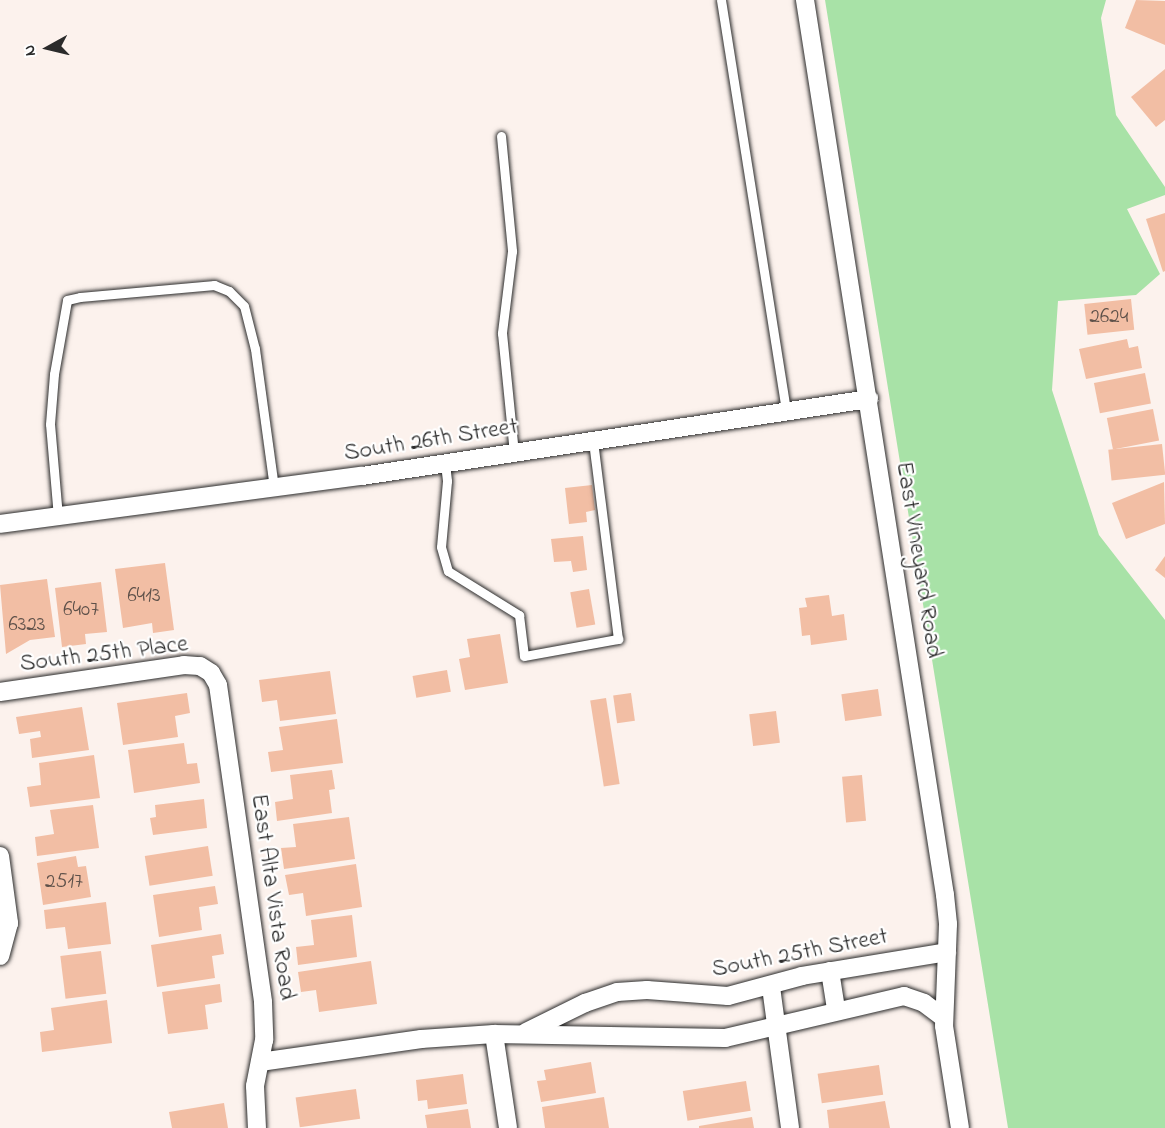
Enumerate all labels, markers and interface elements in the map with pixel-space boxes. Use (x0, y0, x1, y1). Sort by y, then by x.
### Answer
north arrow (18, 18, 78, 78)
text: N (18, 43, 43, 58)
house number: 2624 (1090, 304, 1128, 330)
street label: South 26th Street (342, 413, 520, 469)
street label: East Vineyard Road (888, 460, 948, 660)
house number: 6413 (127, 583, 161, 609)
house number: 6407 (63, 597, 99, 623)
house number: 6323 (8, 612, 46, 638)
street label: South 25th Place (18, 630, 190, 680)
street label: East Alta Vista Road (243, 792, 301, 1002)
house number: 2517 (45, 869, 83, 895)
street label: South 25th Street (710, 923, 890, 985)

